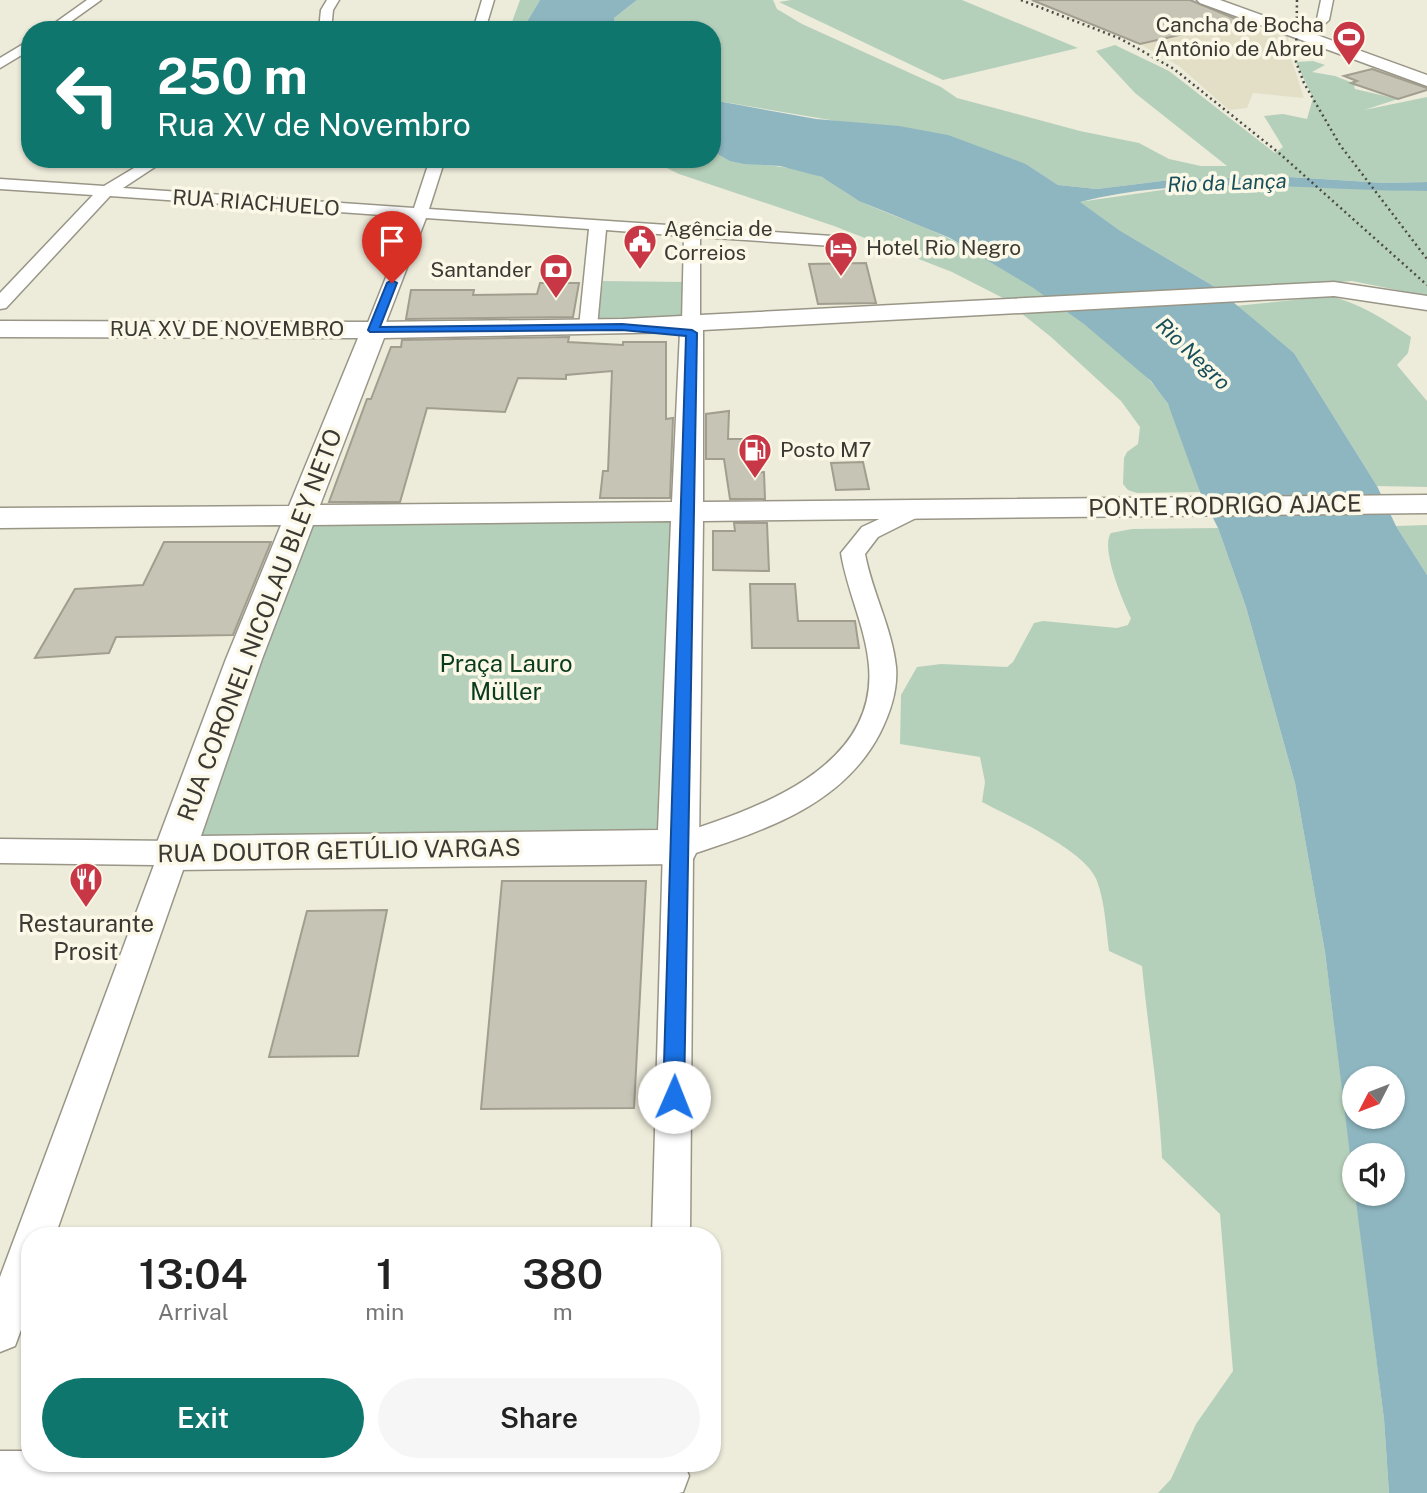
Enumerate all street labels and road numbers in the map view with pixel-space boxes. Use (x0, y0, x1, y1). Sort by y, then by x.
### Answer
street label: RUA RIACHUELO (172, 184, 340, 221)
street label: RUA XV DE NOVEMBRO (110, 316, 344, 341)
street label: RUA CORONEL NICOLAU BLEY NETO (171, 424, 347, 825)
street label: PONTE RODRIGO AJACE (1088, 489, 1362, 521)
street label: RUA DOUTOR GETÚLIO VARGAS (157, 833, 521, 867)

